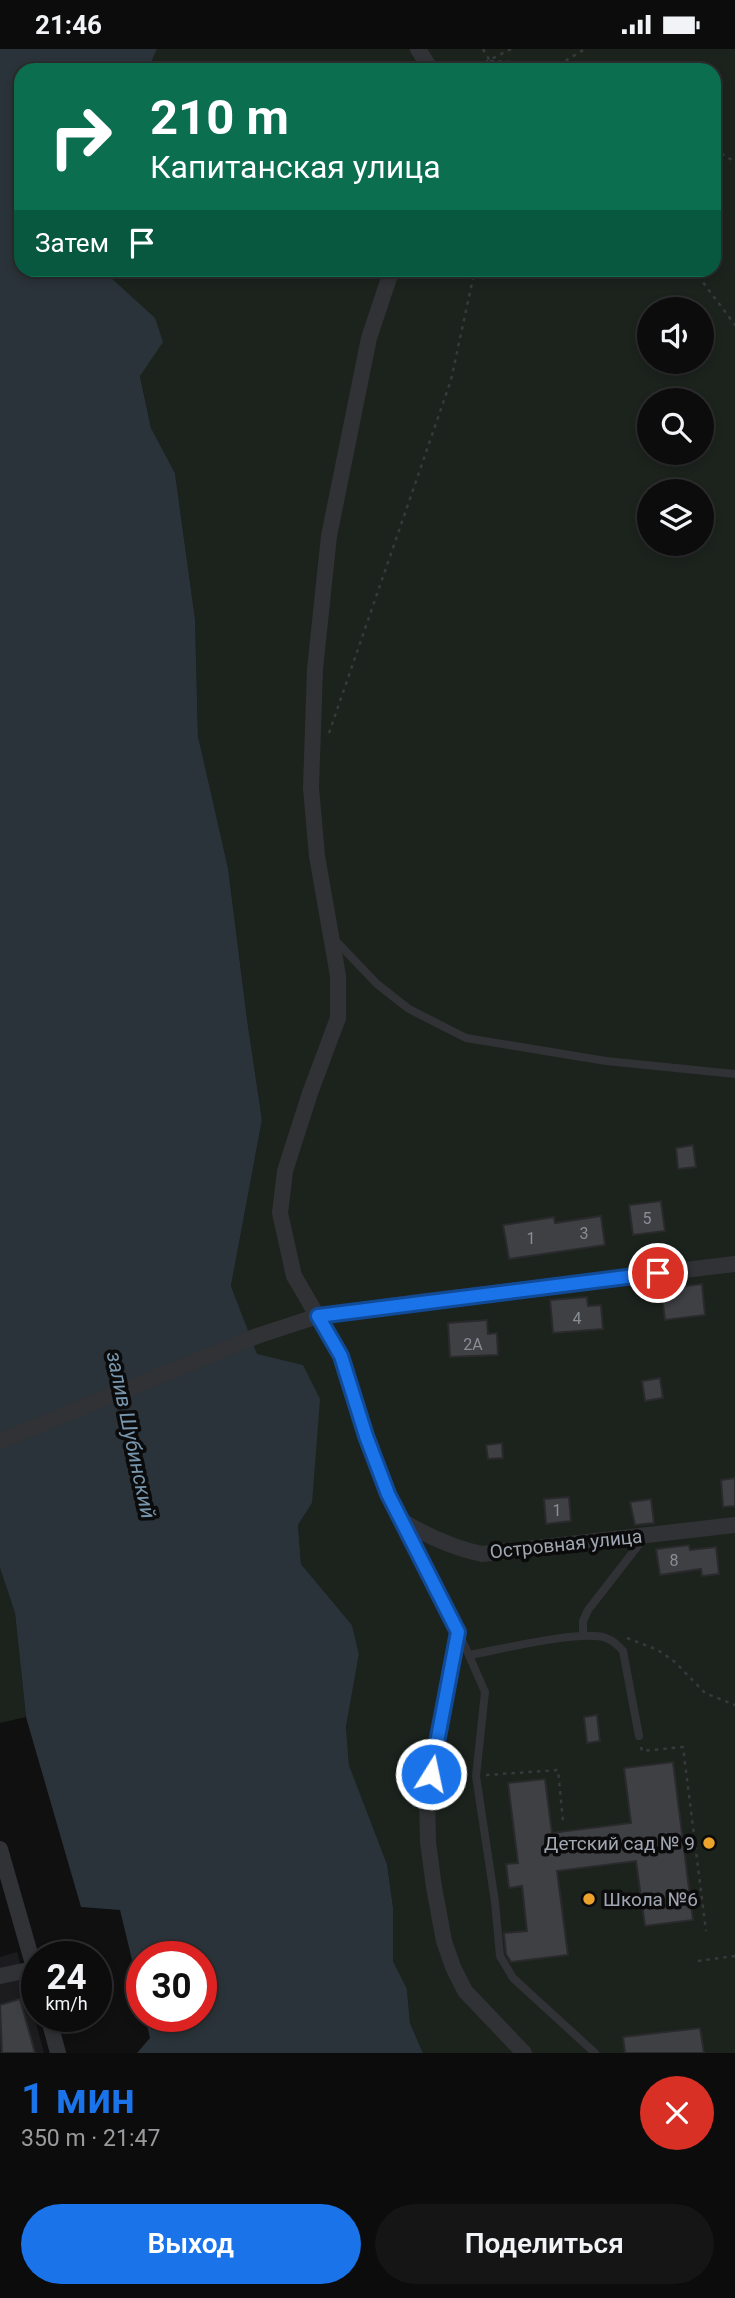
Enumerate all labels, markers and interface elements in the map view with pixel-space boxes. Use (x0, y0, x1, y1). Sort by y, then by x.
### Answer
text: 21:46 (35, 10, 102, 40)
text: 210 m (150, 89, 289, 146)
icon: right (35, 91, 126, 182)
text: Капитанская улица (150, 148, 441, 186)
icon: arrive (123, 224, 161, 262)
text: Затем (35, 228, 109, 258)
map controls (637, 297, 714, 556)
button: sound (637, 297, 714, 374)
button: search (637, 388, 714, 465)
button: layers (637, 479, 714, 556)
house number: 5 (643, 1209, 652, 1228)
house number: 3 (580, 1224, 589, 1243)
house number: 1 (527, 1229, 536, 1248)
pin (628, 1243, 688, 1303)
icon: arrive (639, 1254, 677, 1292)
house number: 4 (573, 1309, 582, 1328)
house number: 2А (463, 1335, 483, 1354)
water label: залив Шубинский (102, 1349, 160, 1521)
house number: 1 (553, 1501, 562, 1520)
street label: Островная улица (489, 1525, 643, 1563)
house number: 8 (670, 1551, 679, 1570)
position arrow (394, 1737, 468, 1811)
place label: Детский сад № 9 (544, 1832, 695, 1855)
marker: Детский сад № 9 (701, 1835, 717, 1851)
place label: Школа №6 (603, 1888, 698, 1911)
marker: Школа №6 (581, 1891, 597, 1907)
speed limit sign: 30 (126, 1941, 217, 2032)
text: 24 (46, 1957, 87, 1998)
text: km/h (45, 1993, 88, 2014)
text: 1 мин (21, 2074, 135, 2123)
button: close (640, 2076, 714, 2150)
text: 350 m · 21:47 (21, 2125, 160, 2152)
button: Выход (21, 2204, 361, 2284)
button: Поделиться (375, 2204, 714, 2284)

